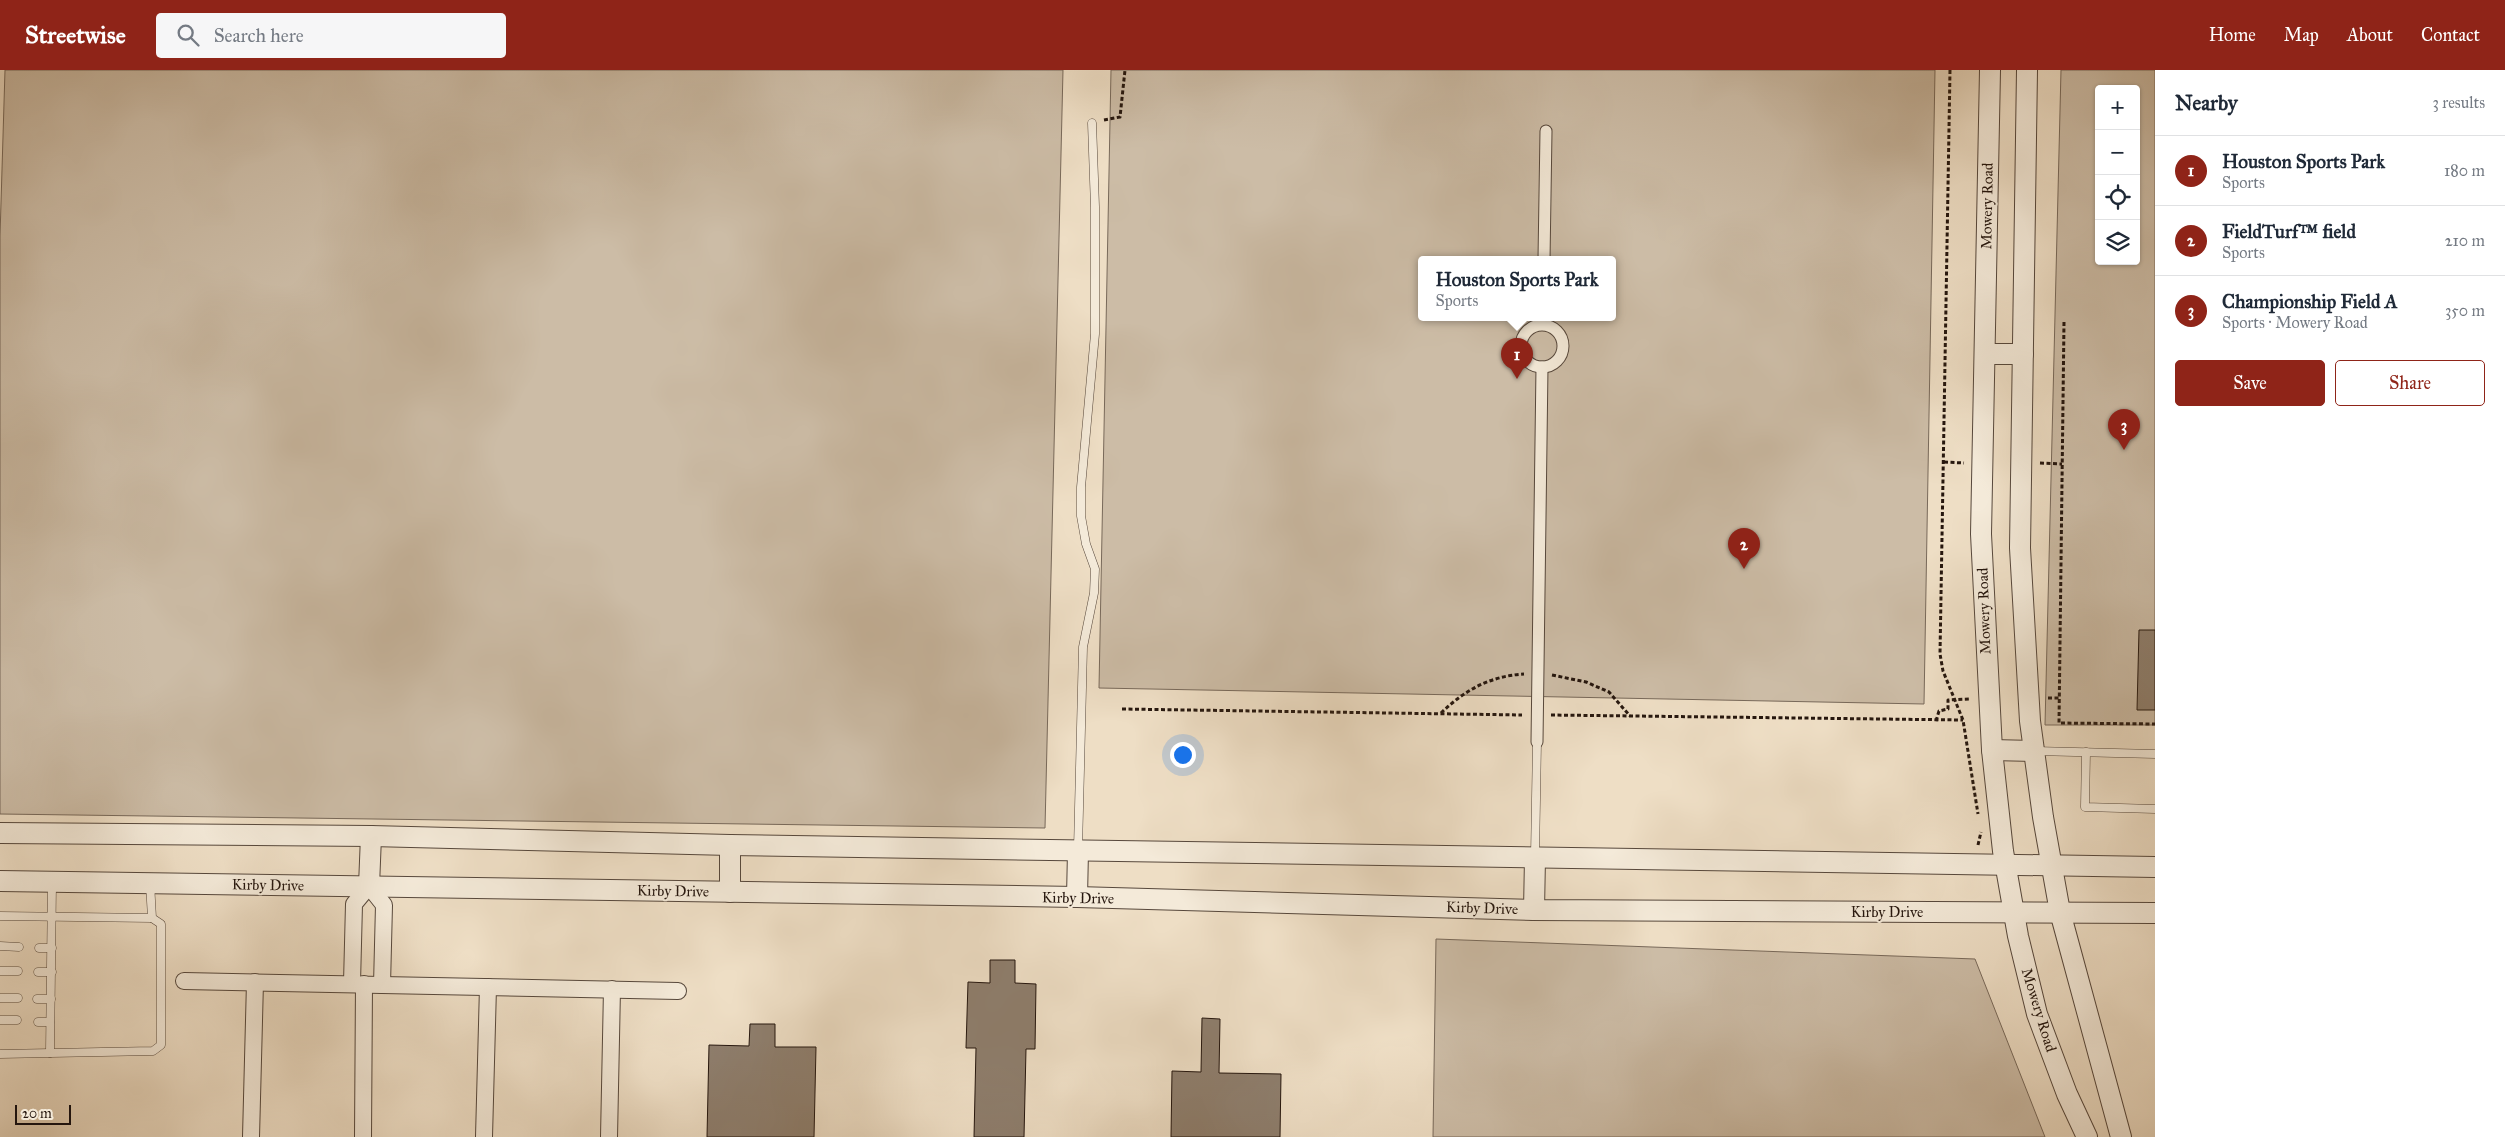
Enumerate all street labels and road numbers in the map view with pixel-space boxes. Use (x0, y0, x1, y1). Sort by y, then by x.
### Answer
street label: Mowery Road (1977, 162, 1997, 249)
street label: Mowery Road (1973, 567, 1995, 655)
street label: Kirby Drive (232, 875, 304, 895)
street label: Kirby Drive (637, 881, 709, 901)
street label: Kirby Drive (1042, 888, 1114, 908)
street label: Kirby Drive (1445, 898, 1519, 918)
street label: Kirby Drive (1851, 903, 1923, 921)
street label: Mowery Road (2018, 966, 2060, 1055)

